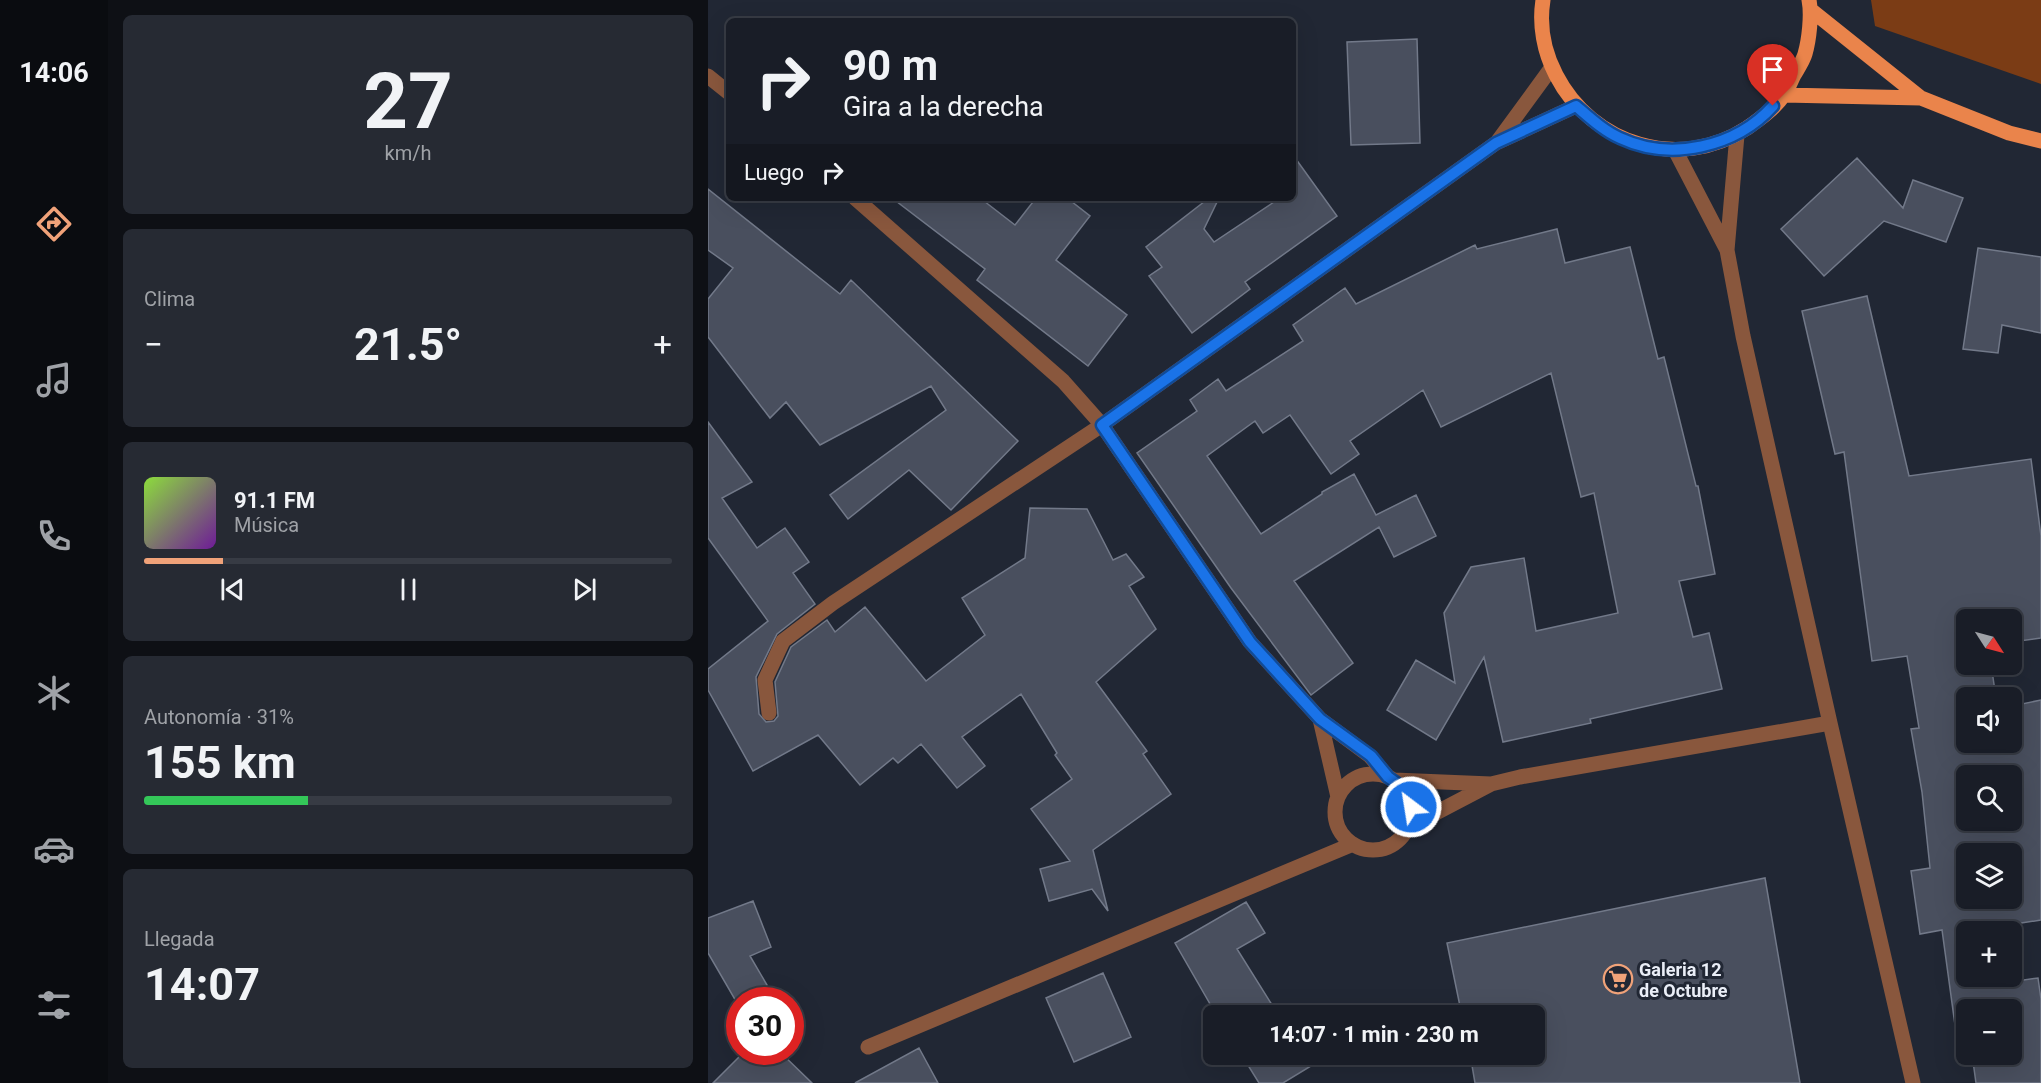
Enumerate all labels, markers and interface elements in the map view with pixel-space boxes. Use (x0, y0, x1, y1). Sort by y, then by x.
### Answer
text: 90 m (843, 41, 938, 90)
icon: right (744, 42, 822, 120)
pin (1747, 44, 1798, 106)
icon: arrive (1756, 53, 1789, 86)
text: 27 (363, 56, 453, 147)
text: 14:06 (19, 57, 89, 89)
text: Gira a la derecha (843, 91, 1044, 123)
text: km/h (385, 141, 431, 165)
icon: right (816, 156, 849, 189)
text: Luego (744, 160, 804, 185)
icon: directions (33, 203, 75, 245)
text: Clima (144, 287, 195, 311)
text: 21.5° (354, 318, 462, 371)
text: − (144, 325, 163, 364)
text: + (653, 325, 672, 364)
icon: music (33, 359, 75, 401)
text: 91.1 FM (234, 488, 315, 513)
text: Música (234, 513, 299, 537)
icon: phone (33, 515, 75, 557)
icon: previous (216, 573, 249, 606)
icon: pause (392, 573, 425, 606)
icon: next (568, 573, 601, 606)
north arrow (1956, 609, 2022, 675)
map controls (1956, 609, 2022, 1065)
icon: climate (33, 672, 75, 714)
button: sound (1956, 687, 2022, 753)
text: Autonomía · 31% (144, 705, 294, 729)
text: 155 km (144, 736, 296, 789)
button: search (1956, 765, 2022, 831)
position arrow (1379, 775, 1443, 839)
icon: car (33, 828, 75, 870)
button: layers (1956, 843, 2022, 909)
button: + (1956, 921, 2022, 987)
text: Llegada (144, 927, 215, 951)
text: 14:07 (144, 958, 260, 1011)
place label: Galeria 12 de Octubre (1639, 959, 1728, 1001)
supermarket icon: Galeria 12 de Octubre (1602, 963, 1634, 995)
icon: filters (33, 984, 75, 1026)
speed limit sign: 30 (726, 987, 804, 1065)
button: − (1956, 999, 2022, 1065)
text: 14:07 · 1 min · 230 m (1269, 1022, 1479, 1047)

